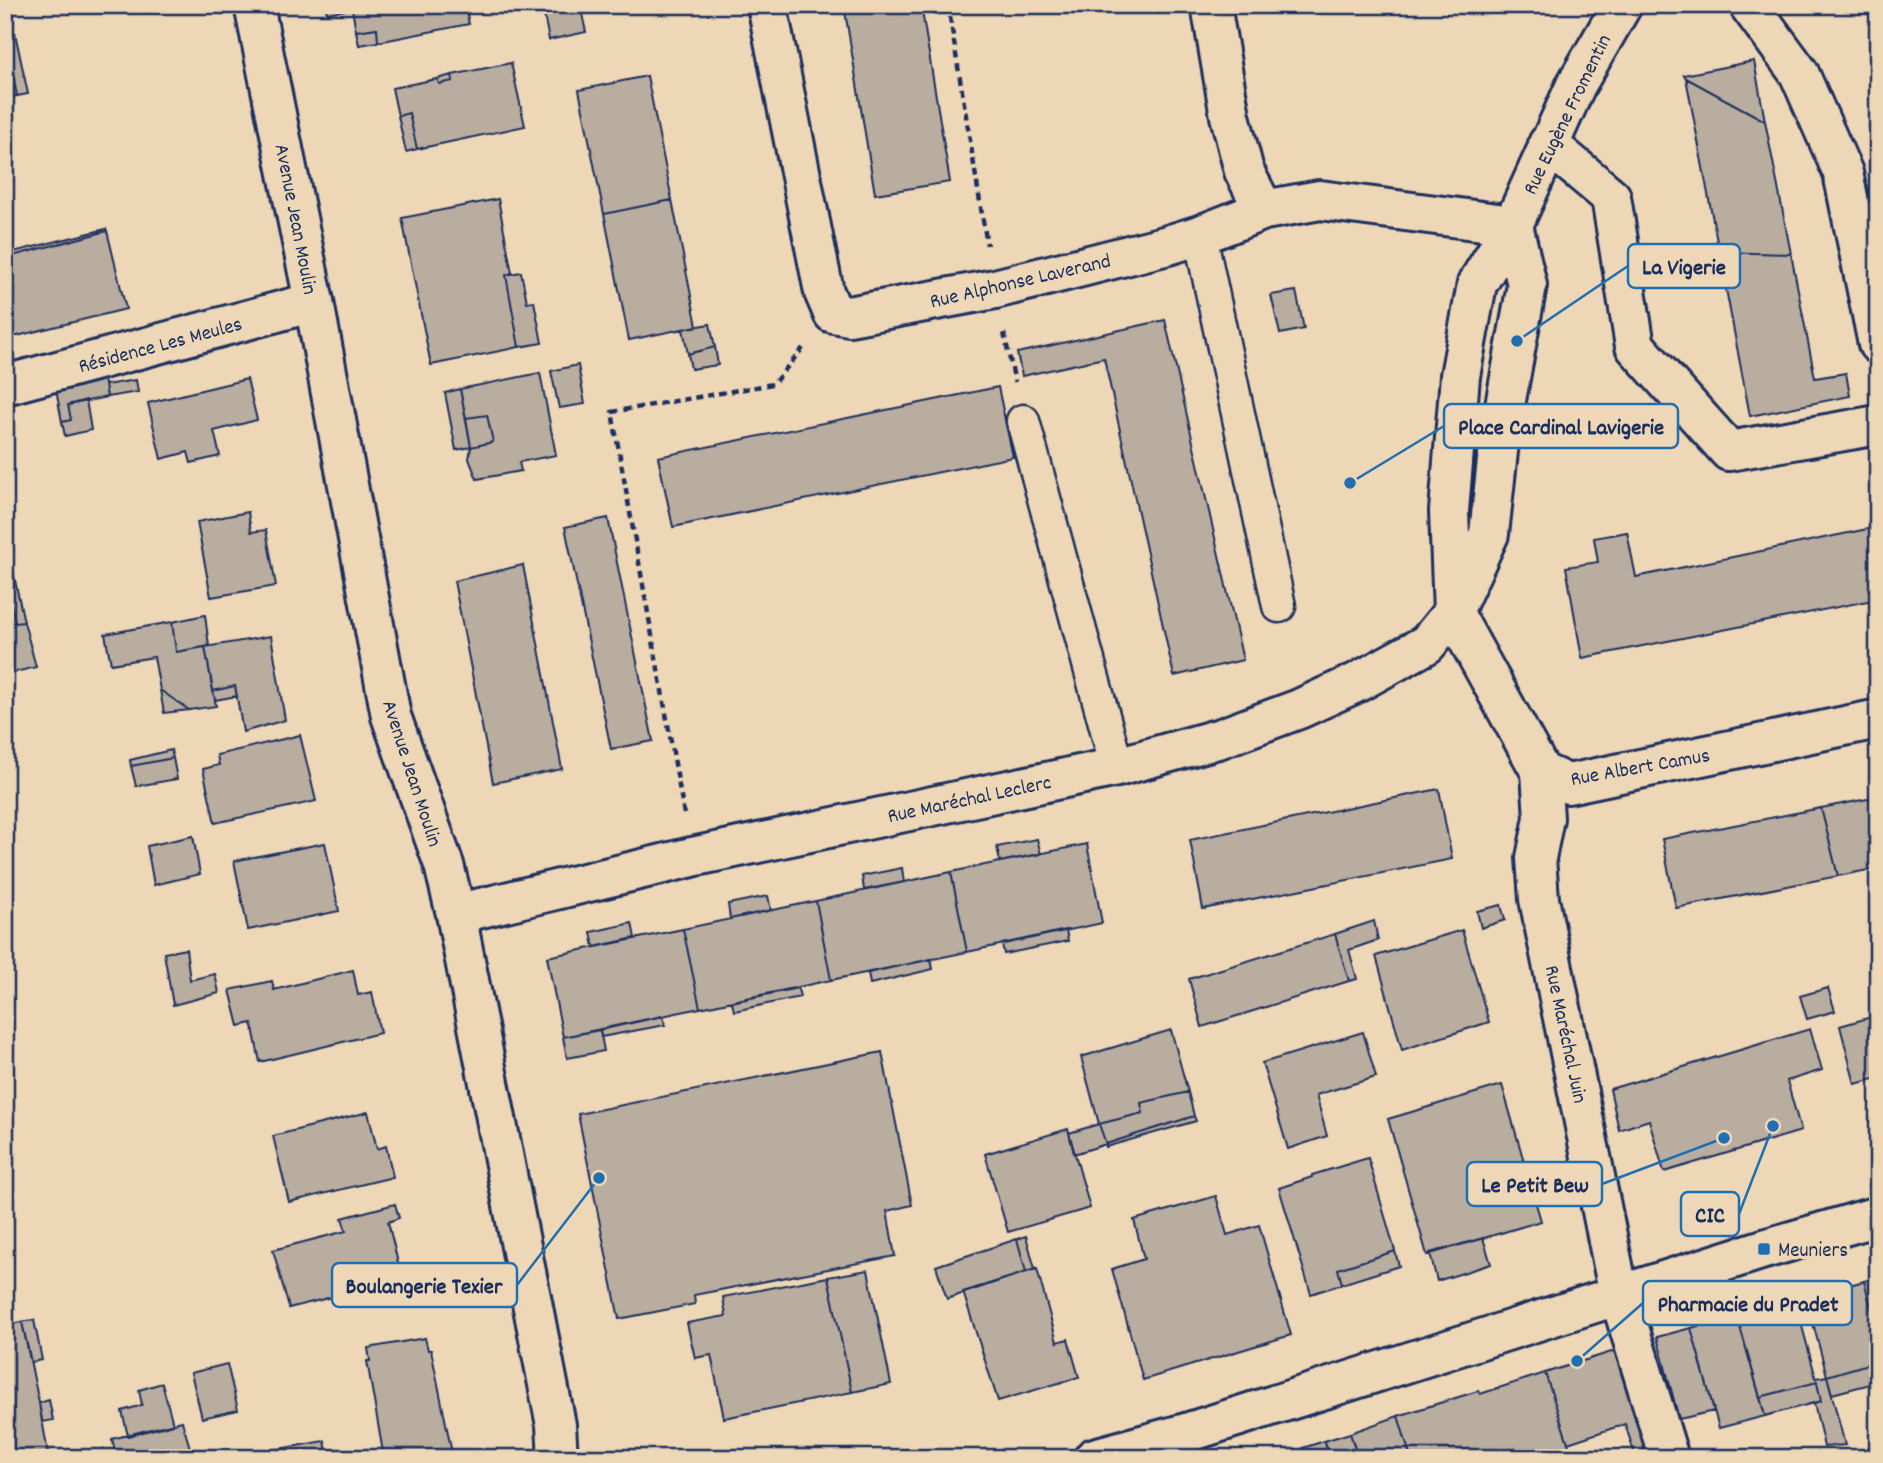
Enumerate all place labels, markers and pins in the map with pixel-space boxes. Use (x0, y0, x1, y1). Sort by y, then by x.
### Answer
callout: La Vigerie (1628, 244, 1740, 288)
callout: Place Cardinal Lavigerie (1444, 404, 1678, 448)
callout: Le Petit Bew (1467, 1162, 1602, 1206)
callout: CIC (1681, 1192, 1739, 1236)
place label: Meuniers (1778, 1237, 1848, 1267)
marker: Meuniers (1756, 1241, 1772, 1257)
callout: Boulangerie Texier (332, 1263, 517, 1307)
callout: Pharmacie du Pradet (1643, 1281, 1852, 1325)

